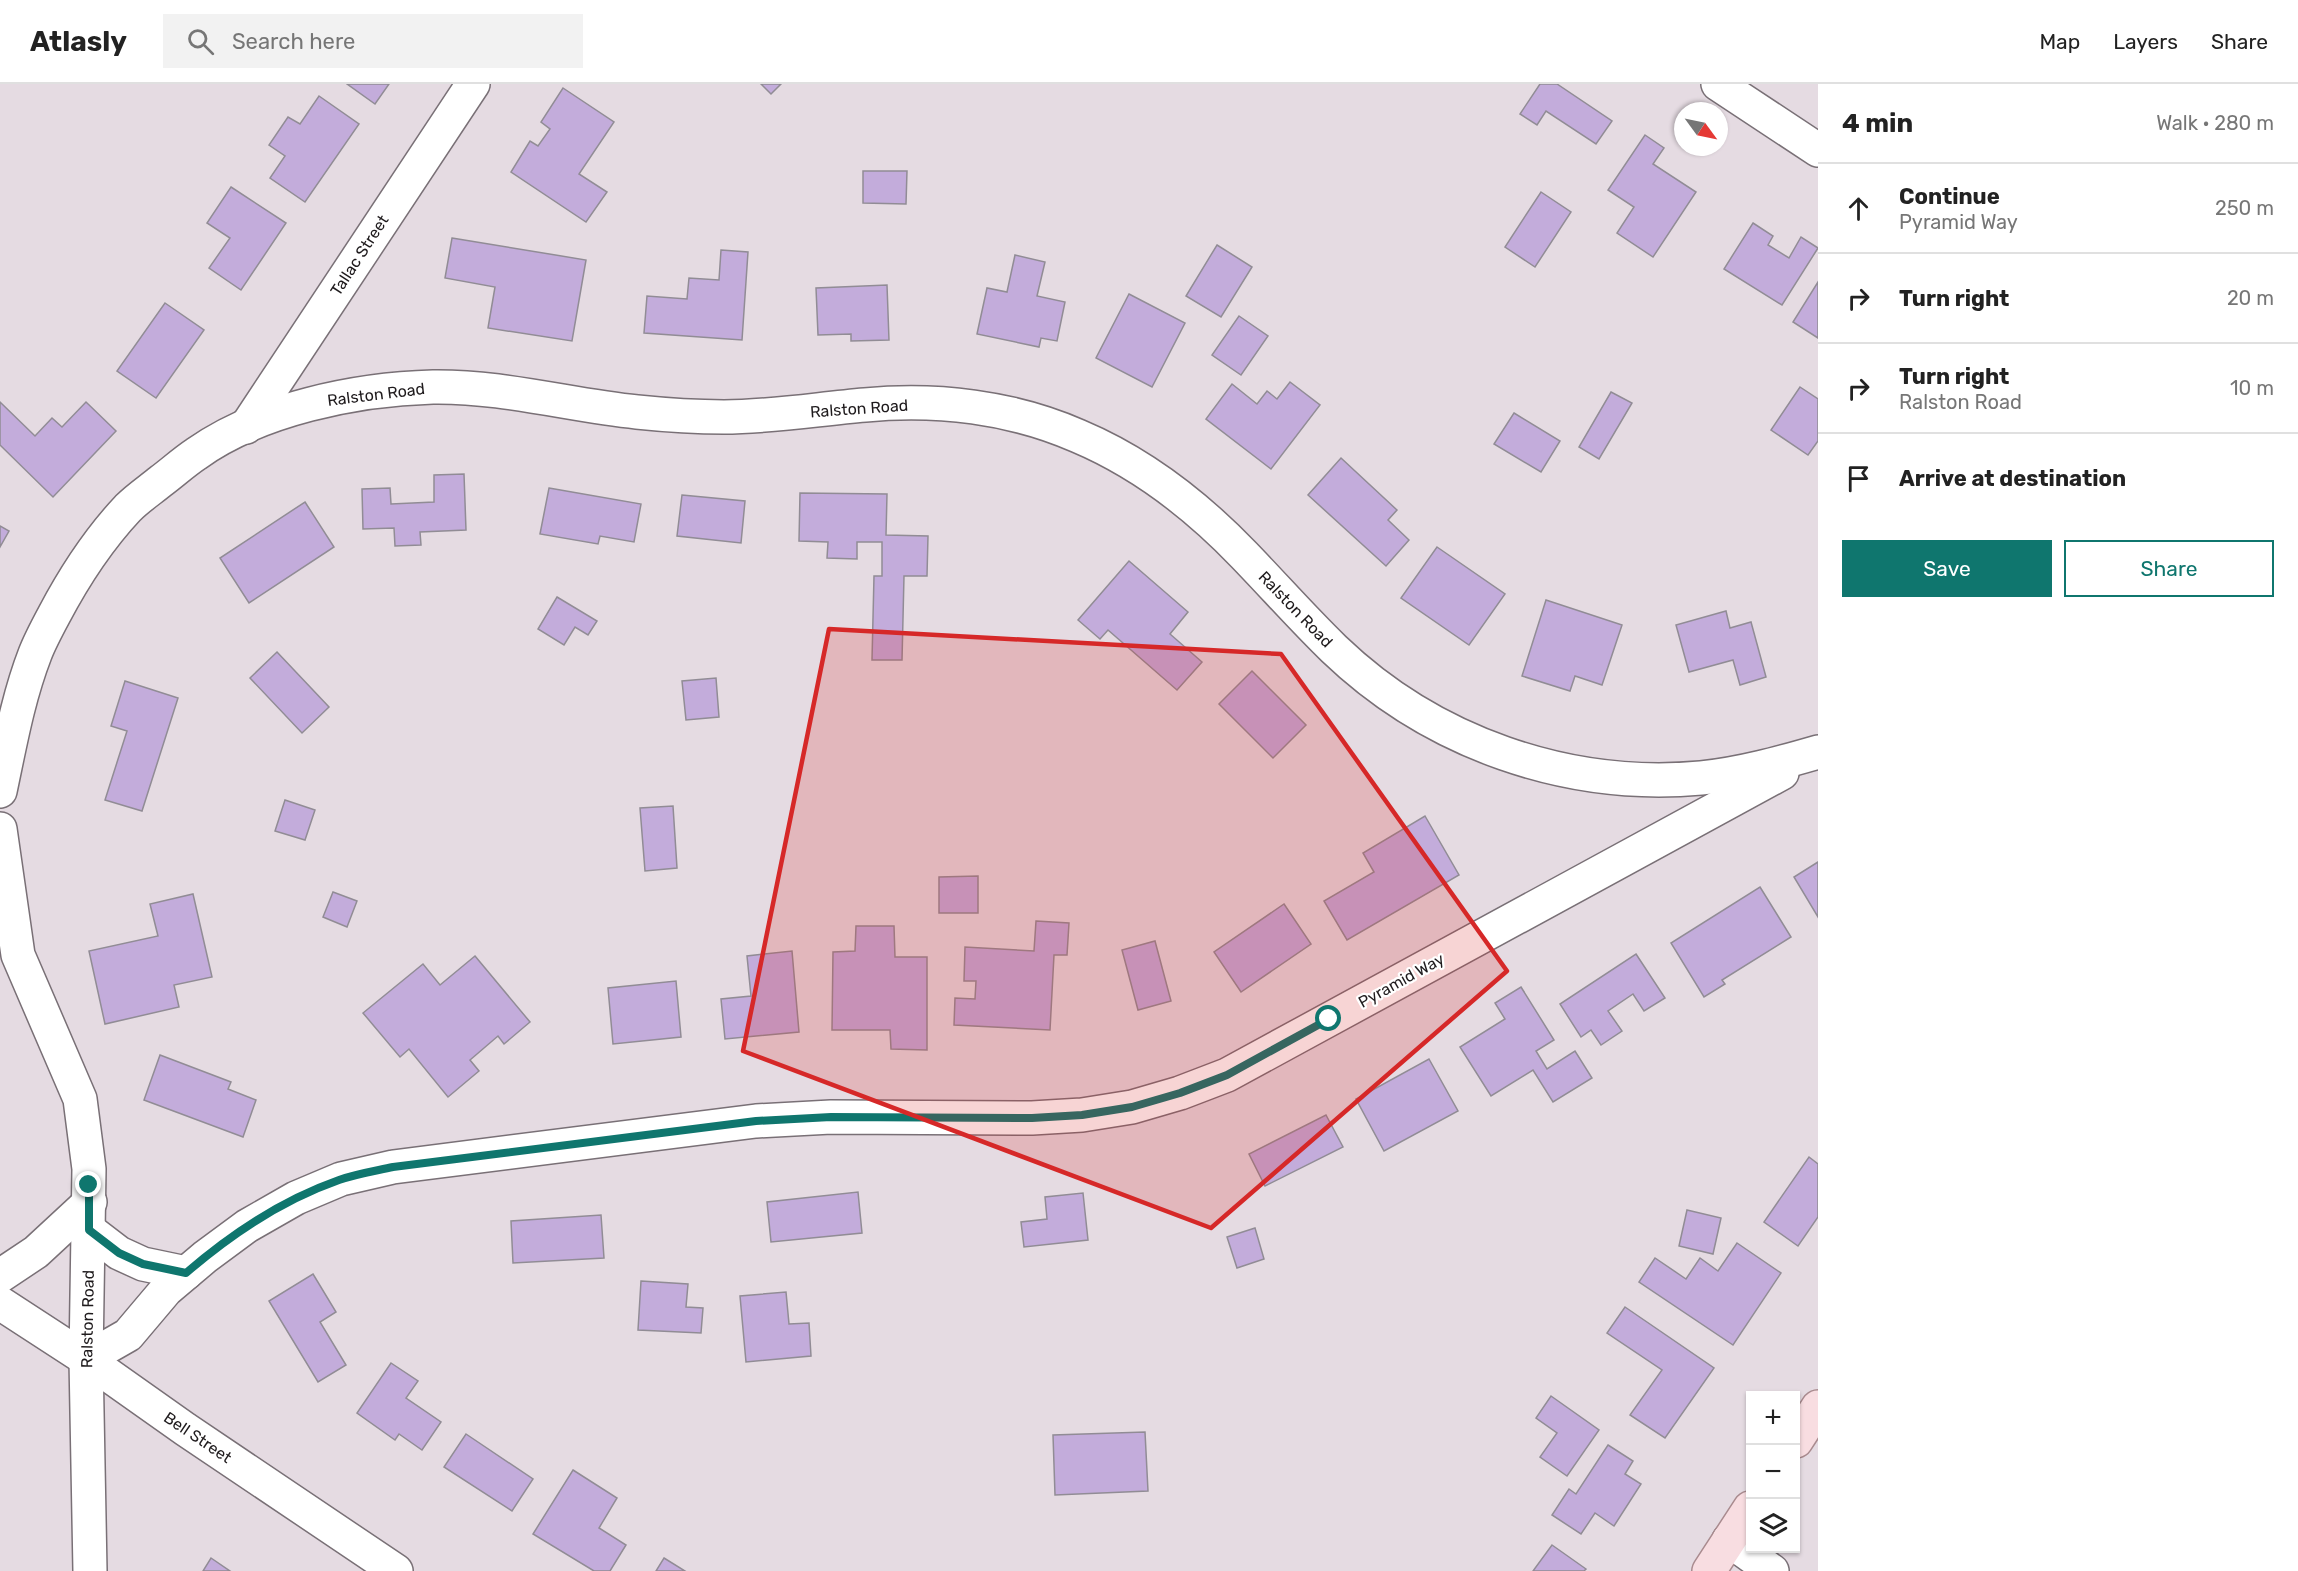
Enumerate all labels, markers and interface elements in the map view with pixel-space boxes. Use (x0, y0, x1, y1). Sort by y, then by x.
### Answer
search box (163, 14, 583, 68)
text: Atlasly (30, 25, 127, 58)
icon: search (184, 25, 217, 58)
text: Search here (232, 28, 355, 55)
text: Map (2039, 29, 2080, 54)
text: Layers (2113, 29, 2178, 54)
text: Share (2211, 29, 2268, 54)
north arrow (1674, 102, 1728, 156)
text: 4 min (1842, 108, 1913, 139)
text: Walk · 280 m (2156, 111, 2274, 135)
text: Continue (1899, 183, 2000, 210)
icon: ahead (1842, 192, 1875, 225)
text: 250 m (2215, 196, 2274, 220)
text: Pyramid Way (1899, 210, 2018, 234)
street label: Tallac Street (326, 211, 393, 299)
icon: right (1842, 282, 1875, 315)
text: Turn right (1899, 285, 2009, 312)
text: 20 m (2227, 286, 2274, 310)
text: Turn right (1899, 363, 2009, 390)
icon: right (1842, 372, 1875, 405)
text: 10 m (2230, 376, 2274, 400)
street label: Ralston Road (326, 379, 426, 410)
text: Ralston Road (1899, 390, 2022, 414)
street label: Ralston Road (809, 396, 909, 421)
icon: arrive (1842, 462, 1875, 495)
text: Arrive at destination (1899, 465, 2126, 492)
button: Save (1842, 540, 2052, 597)
button: Share (2064, 540, 2274, 597)
street label: Ralston Road (1255, 567, 1337, 651)
street label: Pyramid Way (1355, 949, 1448, 1012)
route start (1315, 1005, 1341, 1031)
route end (75, 1171, 101, 1197)
street label: Ralston Road (77, 1270, 98, 1368)
map controls (1746, 1391, 1800, 1553)
button: + (1746, 1391, 1800, 1445)
street label: Bell Street (160, 1408, 235, 1467)
button: − (1746, 1445, 1800, 1499)
button: layers (1746, 1499, 1800, 1553)

